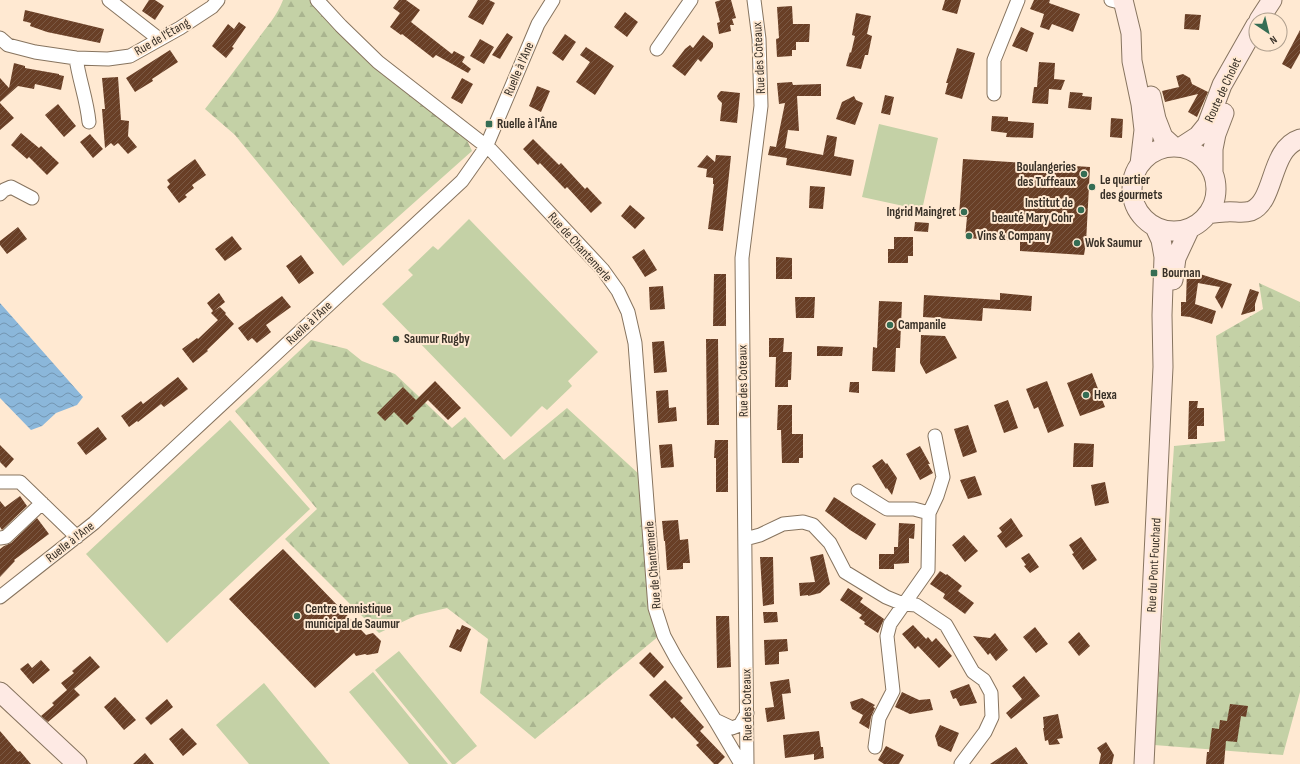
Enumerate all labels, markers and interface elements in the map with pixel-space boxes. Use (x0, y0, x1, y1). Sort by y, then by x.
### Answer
north arrow (1248, 12, 1288, 52)
street label: Rue de l'Étang (132, 15, 192, 59)
street label: Rue des Coteaux (749, 21, 769, 94)
text: N (1267, 33, 1280, 47)
street label: Ruelle à l'Ane (501, 40, 537, 98)
street label: Route de Cholet (1201, 55, 1245, 125)
place label: Ruelle à l'Âne (497, 116, 558, 132)
marker: Ruelle à l'Âne (484, 119, 494, 129)
place label: Boulangeries des Tuffeaux (1017, 159, 1077, 190)
marker: Boulangeries des Tuffeaux (1079, 169, 1089, 179)
place label: Le quartier des gourmets (1100, 172, 1162, 203)
marker: Le quartier des gourmets (1087, 182, 1097, 192)
place label: Institut de beauté Mary Cohr (992, 195, 1073, 226)
place label: Ingrid Maingret (886, 204, 957, 220)
marker: Institut de beauté Mary Cohr (1076, 205, 1086, 215)
marker: Ingrid Maingret (959, 207, 969, 217)
street label: Rue de Chantemerle (545, 209, 615, 285)
place label: Vins & Company (977, 228, 1051, 244)
marker: Vins & Company (964, 231, 974, 241)
place label: Wok Saumur (1085, 235, 1142, 251)
marker: Wok Saumur (1072, 238, 1082, 248)
place label: Bournan (1162, 265, 1201, 281)
marker: Bournan (1149, 268, 1159, 278)
street label: Ruelle à l'Ane (283, 298, 335, 348)
place label: Campanile (898, 317, 946, 333)
marker: Campanile (885, 320, 895, 330)
place label: Saumur Rugby (404, 331, 470, 347)
marker: Saumur Rugby (391, 334, 401, 344)
street label: Rue des Coteaux (734, 345, 752, 417)
place label: Hexa (1094, 387, 1117, 403)
marker: Hexa (1081, 390, 1091, 400)
street label: Rue du Pont Fouchard (1144, 517, 1164, 613)
street label: Ruelle à l'Ane (43, 518, 97, 566)
street label: Rue de Chantemerle (641, 520, 665, 610)
place label: Centre tennistique municipal de Saumur (305, 601, 400, 632)
marker: Centre tennistique municipal de Saumur (292, 611, 302, 621)
street label: Rue des Coteaux (738, 669, 756, 741)

